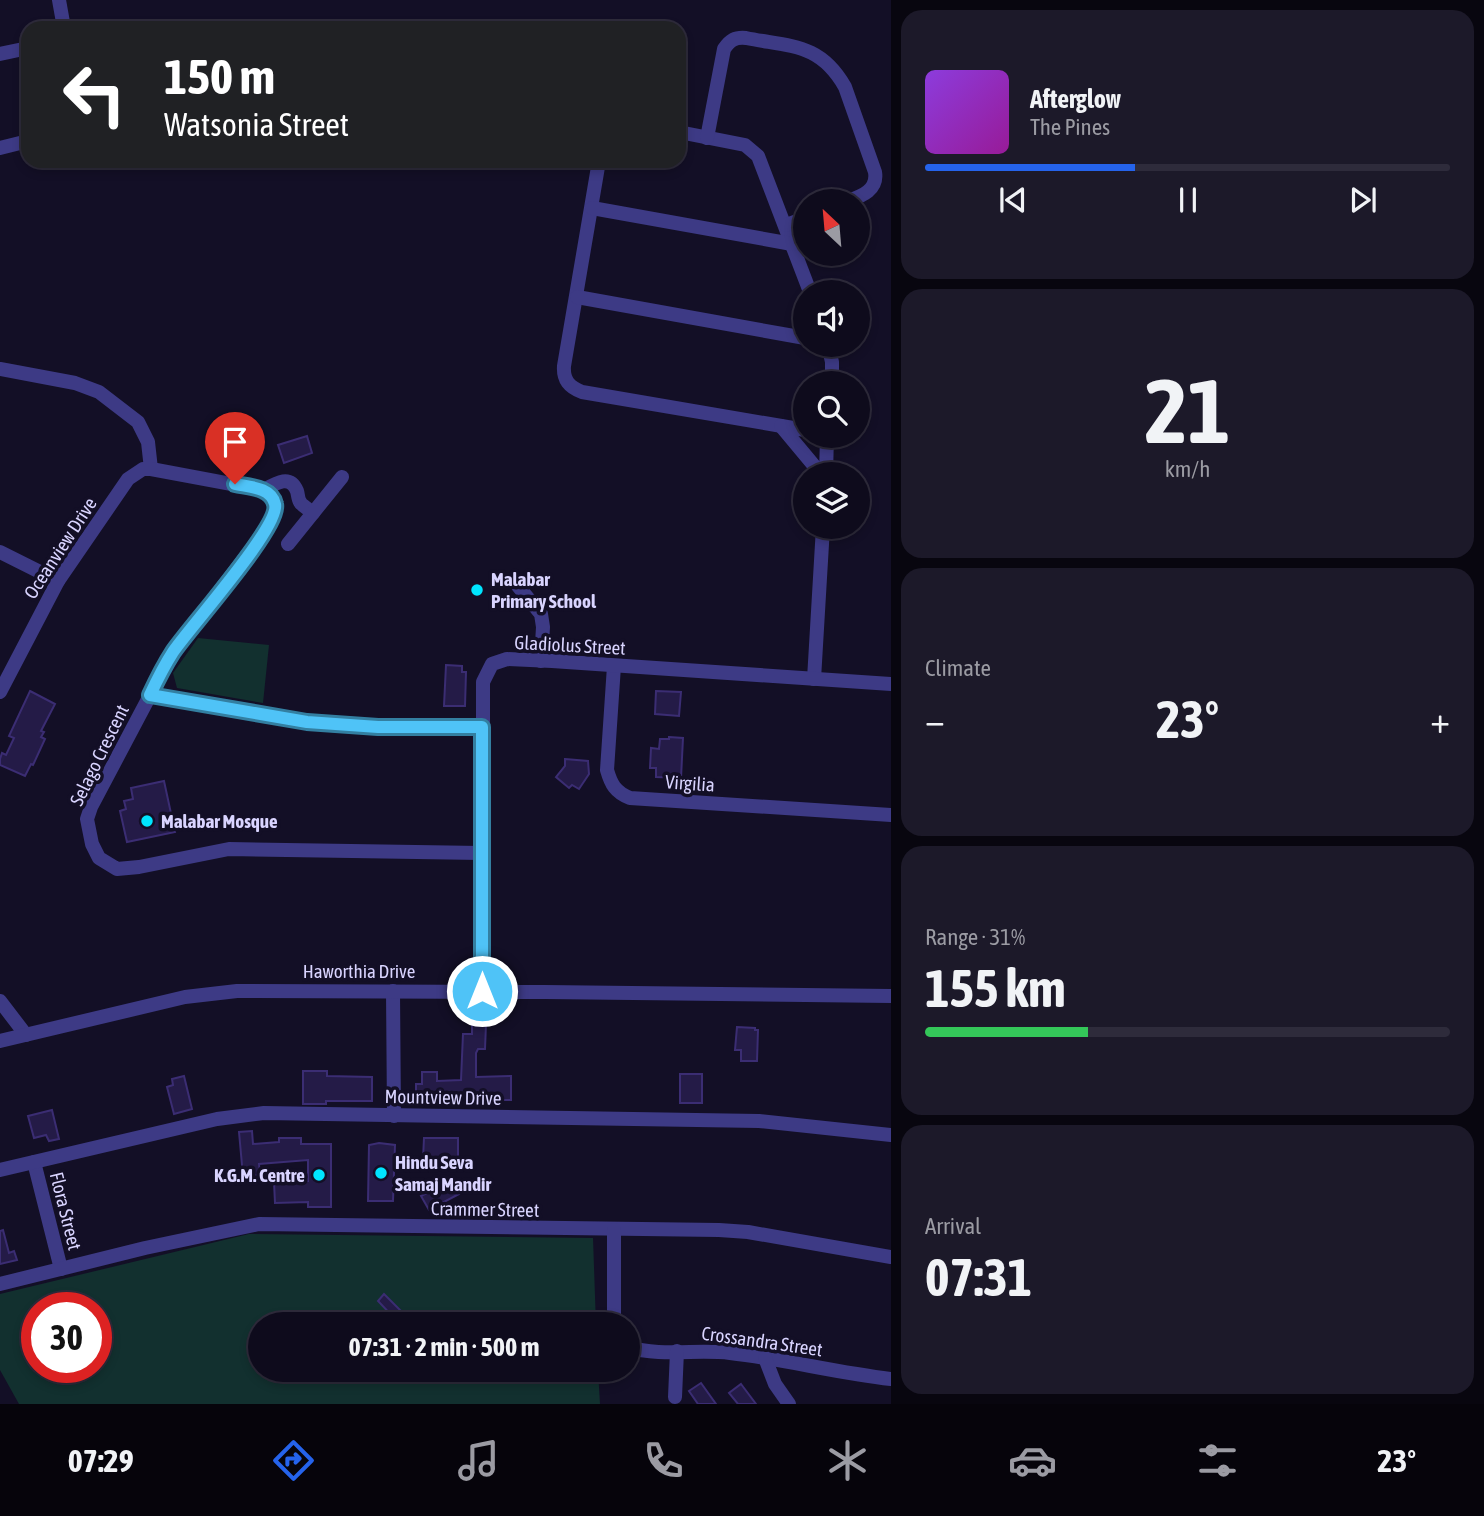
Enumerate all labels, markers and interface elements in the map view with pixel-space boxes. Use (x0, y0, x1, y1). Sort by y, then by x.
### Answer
text: 150 m (164, 48, 275, 104)
icon: left (49, 49, 140, 140)
text: Afterglow (1030, 84, 1121, 114)
text: Watsonia Street (164, 106, 349, 143)
text: The Pines (1030, 114, 1110, 140)
icon: previous (994, 181, 1032, 219)
icon: pause (1169, 181, 1207, 219)
icon: next (1344, 181, 1382, 219)
north arrow (793, 189, 870, 266)
map controls (793, 189, 870, 539)
button: sound (793, 280, 870, 357)
text: 21 (1145, 358, 1230, 462)
button: search (793, 371, 870, 448)
pin (205, 412, 265, 484)
icon: arrive (216, 423, 254, 461)
text: km/h (1165, 456, 1210, 482)
button: layers (793, 462, 870, 539)
street label: Oceanview Drive (19, 493, 101, 603)
place label: Malabar Primary School (491, 568, 597, 612)
marker: Malabar Primary School (469, 582, 485, 598)
street label: Gladiolus Street (514, 631, 626, 659)
text: Climate (925, 655, 991, 681)
text: 23° (1156, 689, 1219, 749)
text: − (925, 698, 945, 741)
text: + (1430, 698, 1450, 741)
street label: Selago Crescent (65, 701, 133, 809)
street label: Virgilia (665, 770, 715, 796)
place label: Malabar Mosque (161, 810, 278, 832)
marker: Malabar Mosque (139, 813, 155, 829)
text: Range · 31% (925, 924, 1025, 950)
position arrow (445, 954, 519, 1028)
text: 155 km (925, 958, 1066, 1018)
street label: Haworthia Drive (303, 960, 415, 982)
street label: Mountview Drive (384, 1085, 502, 1109)
place label: Hindu Seva Samaj Mandir (395, 1151, 491, 1195)
place label: K.G.M. Centre (214, 1164, 305, 1186)
marker: Hindu Seva Samaj Mandir (373, 1165, 389, 1181)
marker: K.G.M. Centre (311, 1167, 327, 1183)
street label: Flora Street (46, 1170, 86, 1252)
street label: Crammer Street (431, 1197, 539, 1221)
text: Arrival (925, 1213, 981, 1239)
text: 07:31 (925, 1247, 1032, 1307)
speed limit sign: 30 (21, 1292, 112, 1383)
street label: Crossandra Street (700, 1322, 824, 1360)
text: 07:31 · 2 min · 500 m (349, 1332, 539, 1362)
icon: directions (269, 1436, 318, 1485)
icon: music (454, 1436, 503, 1485)
icon: phone (639, 1436, 688, 1485)
icon: climate (823, 1436, 872, 1485)
icon: car (1008, 1436, 1057, 1485)
icon: filters (1193, 1436, 1242, 1485)
text: 07:29 (68, 1442, 134, 1479)
text: 23° (1377, 1442, 1416, 1479)

